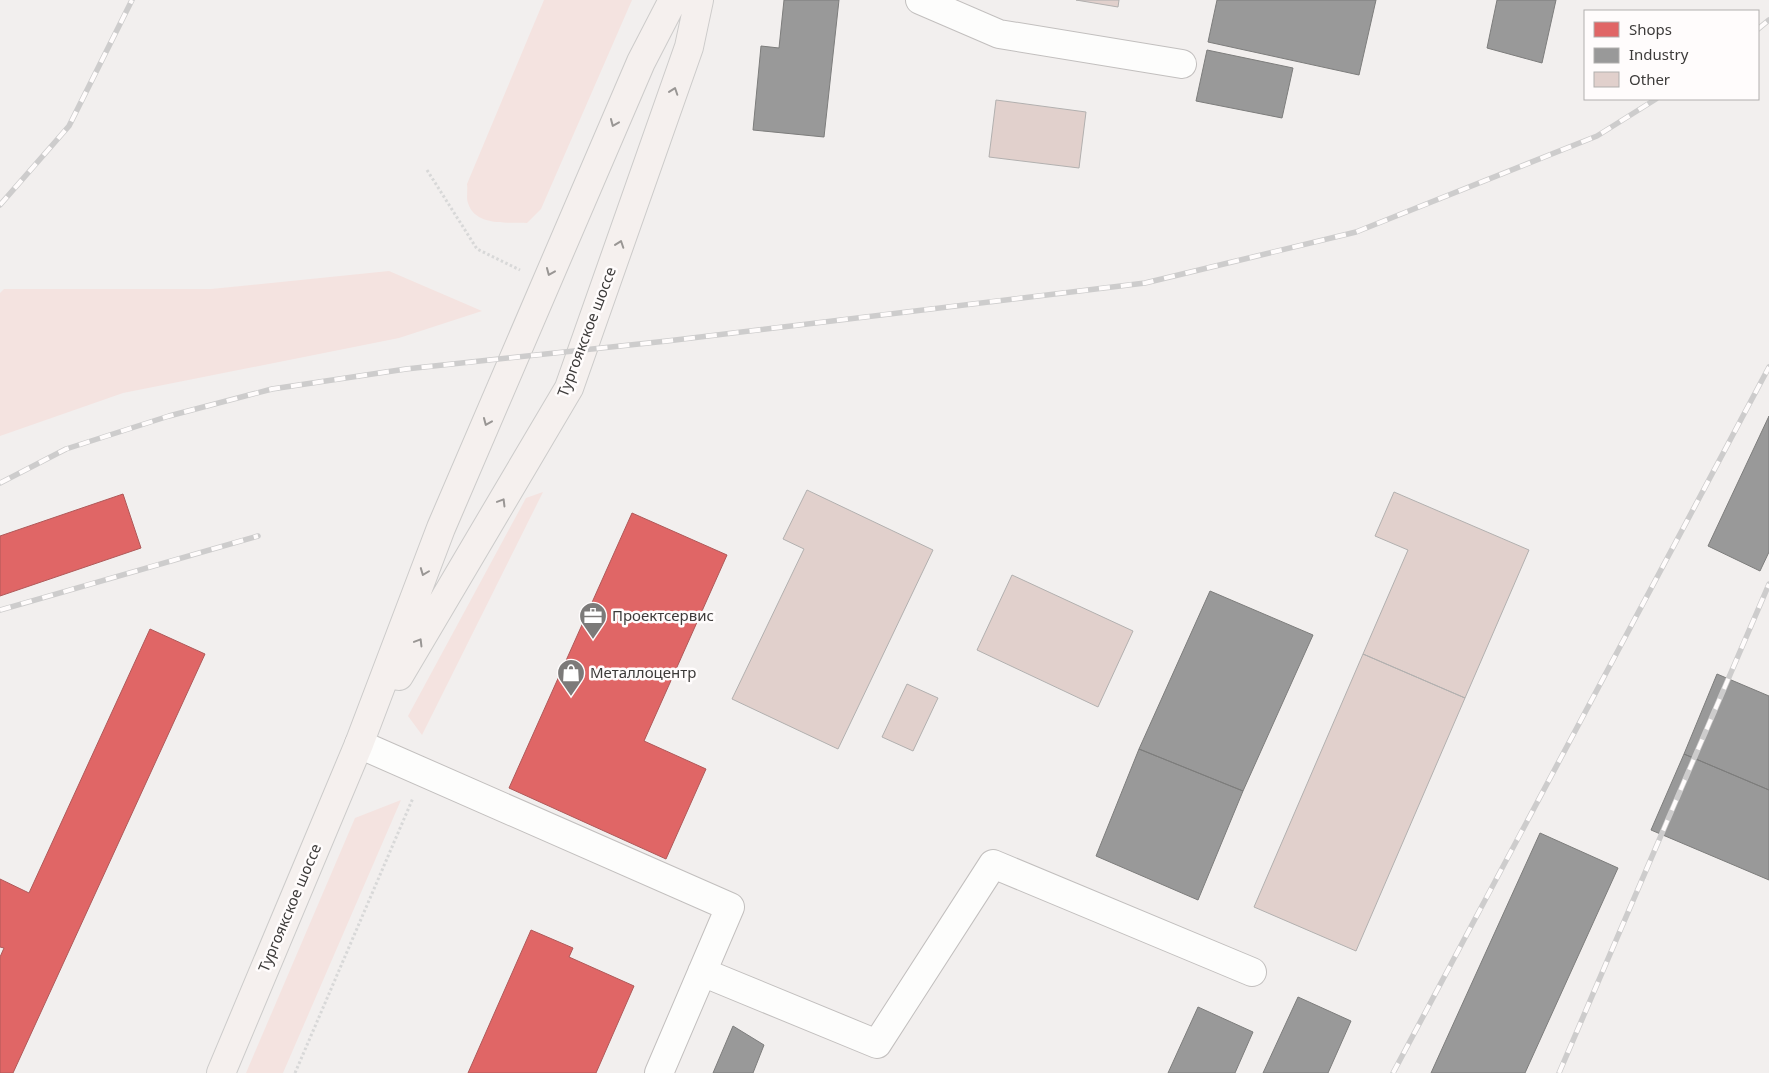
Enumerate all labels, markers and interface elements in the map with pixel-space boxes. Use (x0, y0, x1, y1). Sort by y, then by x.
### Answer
legend (1584, 10, 1759, 100)
text: Shops (1629, 19, 1672, 39)
text: Industry (1629, 44, 1689, 64)
text: Other (1629, 69, 1670, 89)
one-way arrow (668, 87, 678, 95)
one-way arrow (610, 118, 621, 127)
one-way arrow (614, 240, 624, 249)
street label: Тургоякское шоссе (552, 264, 620, 399)
one-way arrow (546, 267, 557, 276)
one-way arrow (482, 417, 493, 426)
one-way arrow (495, 498, 505, 507)
one-way arrow (420, 567, 431, 576)
office icon: Проектсервис (578, 601, 608, 640)
place label: Проектсервис (612, 605, 714, 625)
one-way arrow (412, 638, 422, 647)
shop icon: Металлоцентр (556, 658, 586, 697)
place label: Металлоцентр (590, 662, 696, 682)
street label: Тургоякское шоссе (253, 840, 325, 975)

